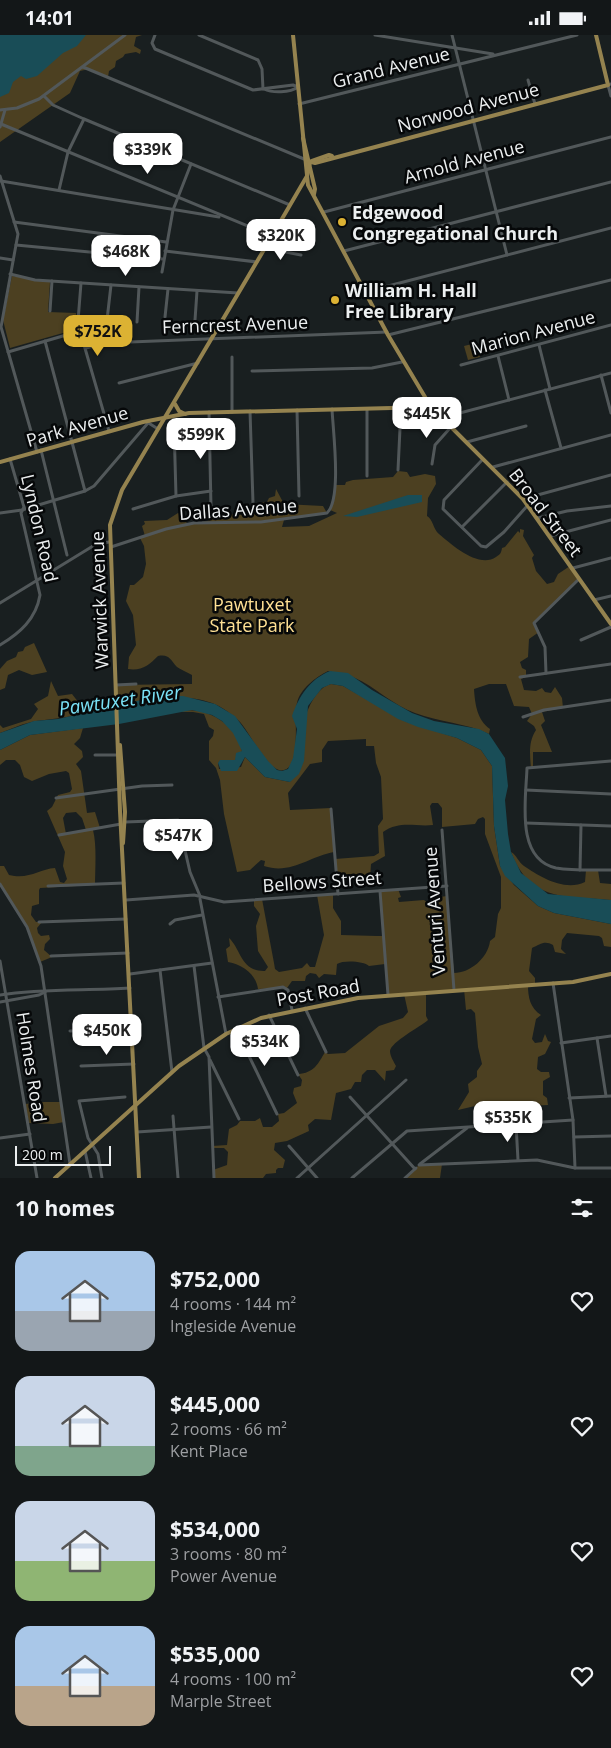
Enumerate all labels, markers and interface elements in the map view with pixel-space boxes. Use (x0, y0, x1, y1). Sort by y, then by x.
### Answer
text: 14:01 (25, 5, 74, 31)
street label: Grand Avenue (330, 41, 452, 93)
street label: Norwood Avenue (395, 77, 541, 137)
pin: $339K (113, 133, 183, 175)
street label: Arnold Avenue (401, 133, 527, 189)
text: $339K (124, 138, 172, 160)
place label: Edgewood Congregational Church (352, 200, 558, 245)
marker: Edgewood Congregational Church (336, 216, 348, 228)
pin: $320K (246, 219, 316, 261)
text: $320K (257, 224, 305, 246)
pin: $468K (91, 235, 161, 277)
text: $468K (102, 240, 150, 262)
place label: William H. Hall Free Library (345, 278, 477, 323)
marker: William H. Hall Free Library (329, 294, 341, 306)
street label: Marion Avenue (468, 304, 598, 360)
street label: Ferncrest Avenue (162, 309, 308, 339)
pin: $752K (63, 315, 133, 357)
text: $752K (74, 320, 122, 342)
pin: $445K (392, 397, 462, 439)
street label: Park Avenue (23, 400, 131, 452)
text: $445K (403, 402, 451, 424)
pin: $599K (166, 417, 236, 460)
text: $599K (177, 423, 225, 445)
street label: Broad Street (504, 463, 588, 561)
street label: Lyndon Road (16, 472, 64, 584)
street label: Dallas Avenue (178, 493, 298, 525)
street label: Warwick Avenue (85, 531, 113, 669)
park label: Pawtuxet State Park (209, 592, 295, 637)
water label: Pawtuxet River (57, 678, 184, 721)
pin: $547K (143, 819, 213, 861)
text: $547K (154, 824, 202, 846)
street label: Venturi Avenue (418, 846, 450, 976)
street label: Bellows Street (262, 865, 382, 897)
street label: Post Road (274, 973, 362, 1011)
street label: Holmes Road (11, 1010, 53, 1124)
pin: $450K (72, 1013, 142, 1056)
text: $450K (83, 1019, 131, 1041)
pin: $534K (230, 1025, 300, 1067)
text: $534K (241, 1030, 289, 1052)
pin: $535K (473, 1101, 543, 1143)
text: $535K (484, 1106, 532, 1128)
scale bar (15, 1143, 111, 1166)
text: 200 m (22, 1145, 63, 1164)
text: 10 homes (15, 1194, 115, 1222)
icon: filters (568, 1194, 596, 1222)
text: $752,000 (170, 1265, 260, 1293)
icon: home (55, 1271, 115, 1331)
icon: heart (568, 1287, 596, 1315)
text: 4 rooms · 144 m² (170, 1293, 296, 1315)
text: Ingleside Avenue (170, 1315, 296, 1337)
text: $445,000 (170, 1390, 260, 1418)
icon: home (55, 1396, 115, 1456)
icon: heart (568, 1412, 596, 1440)
text: 2 rooms · 66 m² (170, 1418, 287, 1440)
text: Kent Place (170, 1440, 248, 1462)
text: $534,000 (170, 1515, 260, 1543)
icon: home (55, 1521, 115, 1581)
icon: heart (568, 1537, 596, 1565)
text: 3 rooms · 80 m² (170, 1543, 287, 1565)
text: Power Avenue (170, 1565, 277, 1587)
text: $535,000 (170, 1640, 260, 1668)
icon: home (55, 1646, 115, 1706)
icon: heart (568, 1662, 596, 1690)
text: 4 rooms · 100 m² (170, 1668, 296, 1690)
text: Marple Street (170, 1690, 271, 1712)

